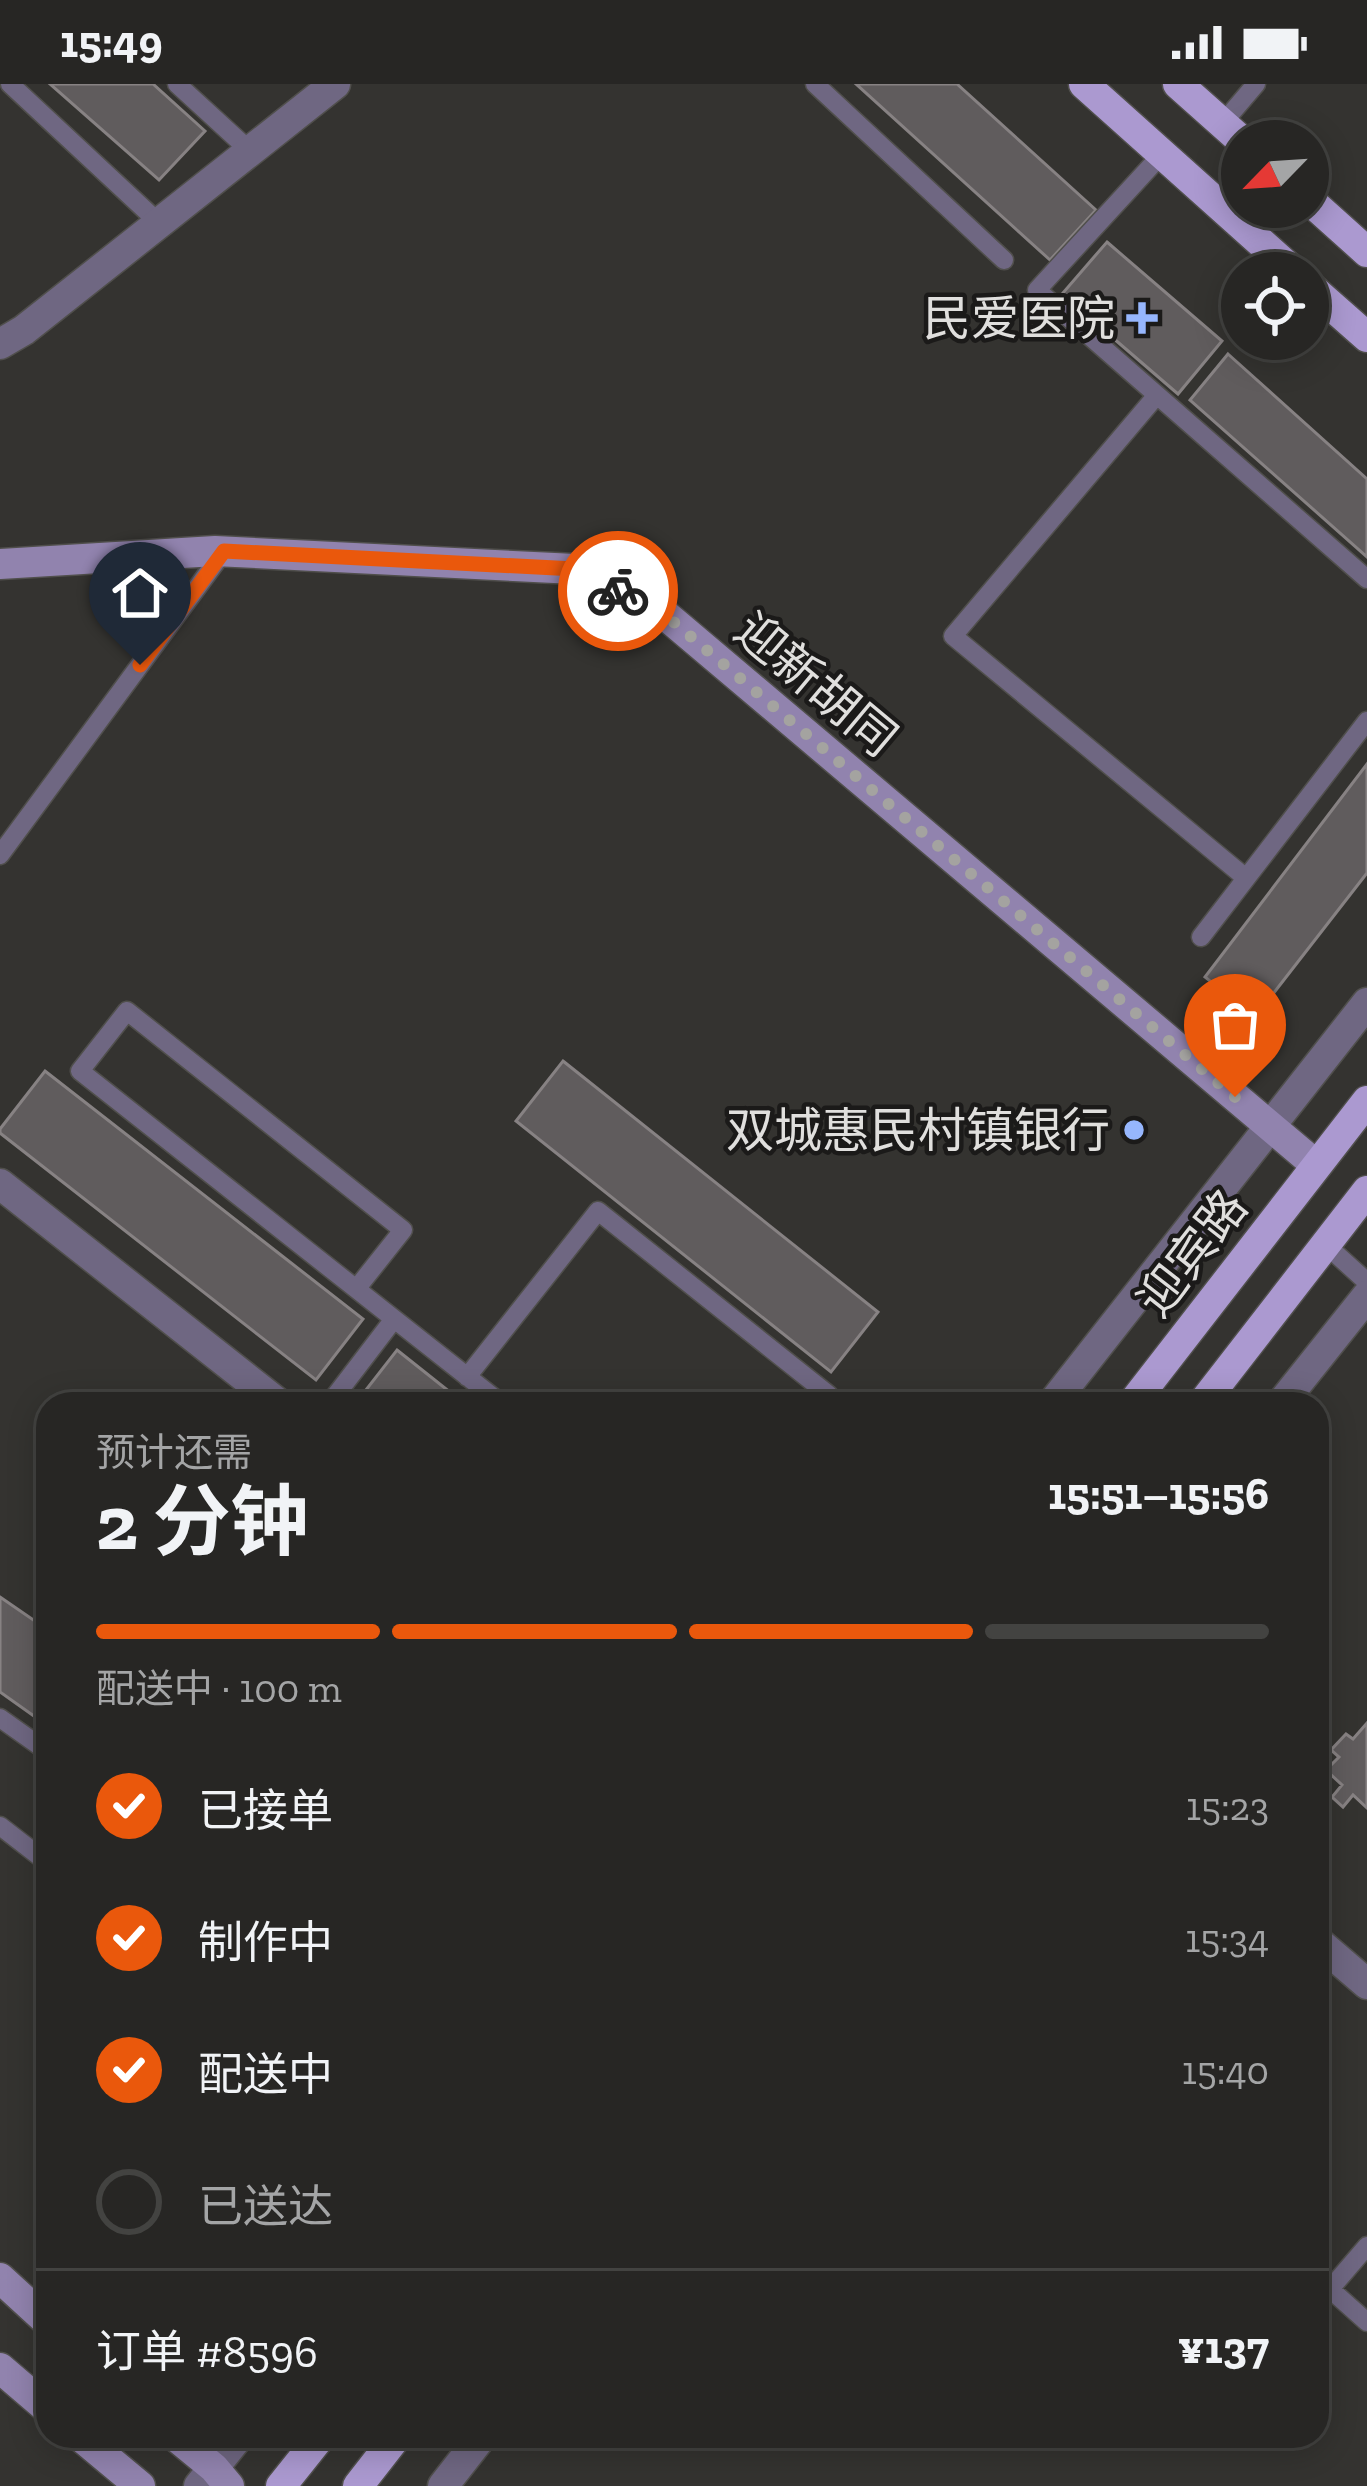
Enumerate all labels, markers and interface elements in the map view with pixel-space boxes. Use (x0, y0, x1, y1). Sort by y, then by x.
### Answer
text: 15:49 (60, 15, 163, 69)
north arrow (1221, 120, 1329, 228)
map controls (1221, 120, 1329, 360)
button: locate (1221, 252, 1329, 360)
place label: 民爱医院 (923, 290, 1115, 347)
marker: 民爱医院 (1126, 302, 1158, 334)
courier (558, 531, 678, 651)
pin (89, 542, 191, 665)
icon: bike (585, 558, 651, 624)
icon: home (107, 560, 173, 626)
street label: 迎新胡同 (724, 600, 908, 768)
pin (1184, 974, 1286, 1097)
icon: bag (1202, 992, 1268, 1058)
place label: 双城惠民村镇银行 (726, 1102, 1110, 1159)
marker: 双城惠民村镇银行 (1121, 1117, 1147, 1143)
street label: 迎宾路 (1125, 1179, 1259, 1327)
text: 预计还需 (96, 1429, 252, 1476)
text: 15:51–15:56 (1048, 1467, 1269, 1521)
text: 2 分钟 (96, 1475, 308, 1569)
text: 配送中 · 100 m (96, 1665, 342, 1712)
icon: check (96, 1773, 162, 1839)
text: 15:23 (1186, 1783, 1269, 1830)
text: 已接单 (198, 1784, 333, 1838)
icon: check (96, 1905, 162, 1971)
text: 15:34 (1185, 1915, 1269, 1962)
text: 制作中 (198, 1916, 333, 1970)
icon: check (96, 2037, 162, 2103)
text: 15:40 (1182, 2047, 1269, 2094)
text: 配送中 (198, 2048, 333, 2102)
text: 已送达 (198, 2180, 333, 2234)
text: ¥137 (1178, 2321, 1269, 2375)
text: 订单 #8596 (96, 2325, 318, 2379)

